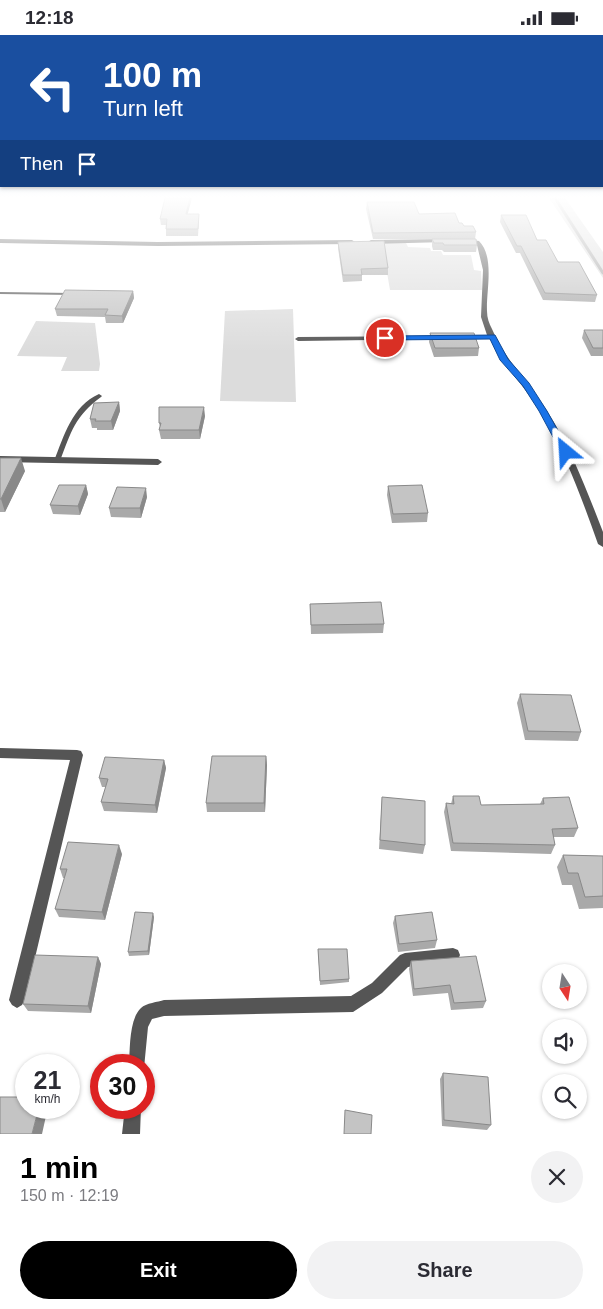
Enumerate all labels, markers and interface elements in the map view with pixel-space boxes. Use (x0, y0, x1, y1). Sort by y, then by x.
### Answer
text: 12:18 (25, 7, 74, 28)
icon: left (20, 55, 85, 120)
text: 100 m (103, 55, 202, 94)
text: Turn left (103, 96, 183, 121)
icon: arrive (73, 150, 101, 178)
text: Then (20, 153, 63, 174)
pin (364, 317, 406, 359)
icon: arrive (371, 324, 399, 352)
position arrow (539, 425, 591, 477)
north arrow (542, 964, 588, 1009)
map controls (542, 964, 587, 1119)
button: sound (542, 1019, 587, 1064)
speed limit sign: 30 (90, 1054, 155, 1119)
text: 21 (34, 1066, 61, 1094)
button: search (542, 1074, 587, 1119)
text: km/h (34, 1092, 61, 1106)
text: 1 min (20, 1151, 98, 1184)
button: close (531, 1151, 583, 1203)
text: 150 m · 12:19 (20, 1187, 119, 1204)
button: Exit (20, 1241, 297, 1299)
button: Share (307, 1241, 583, 1299)

